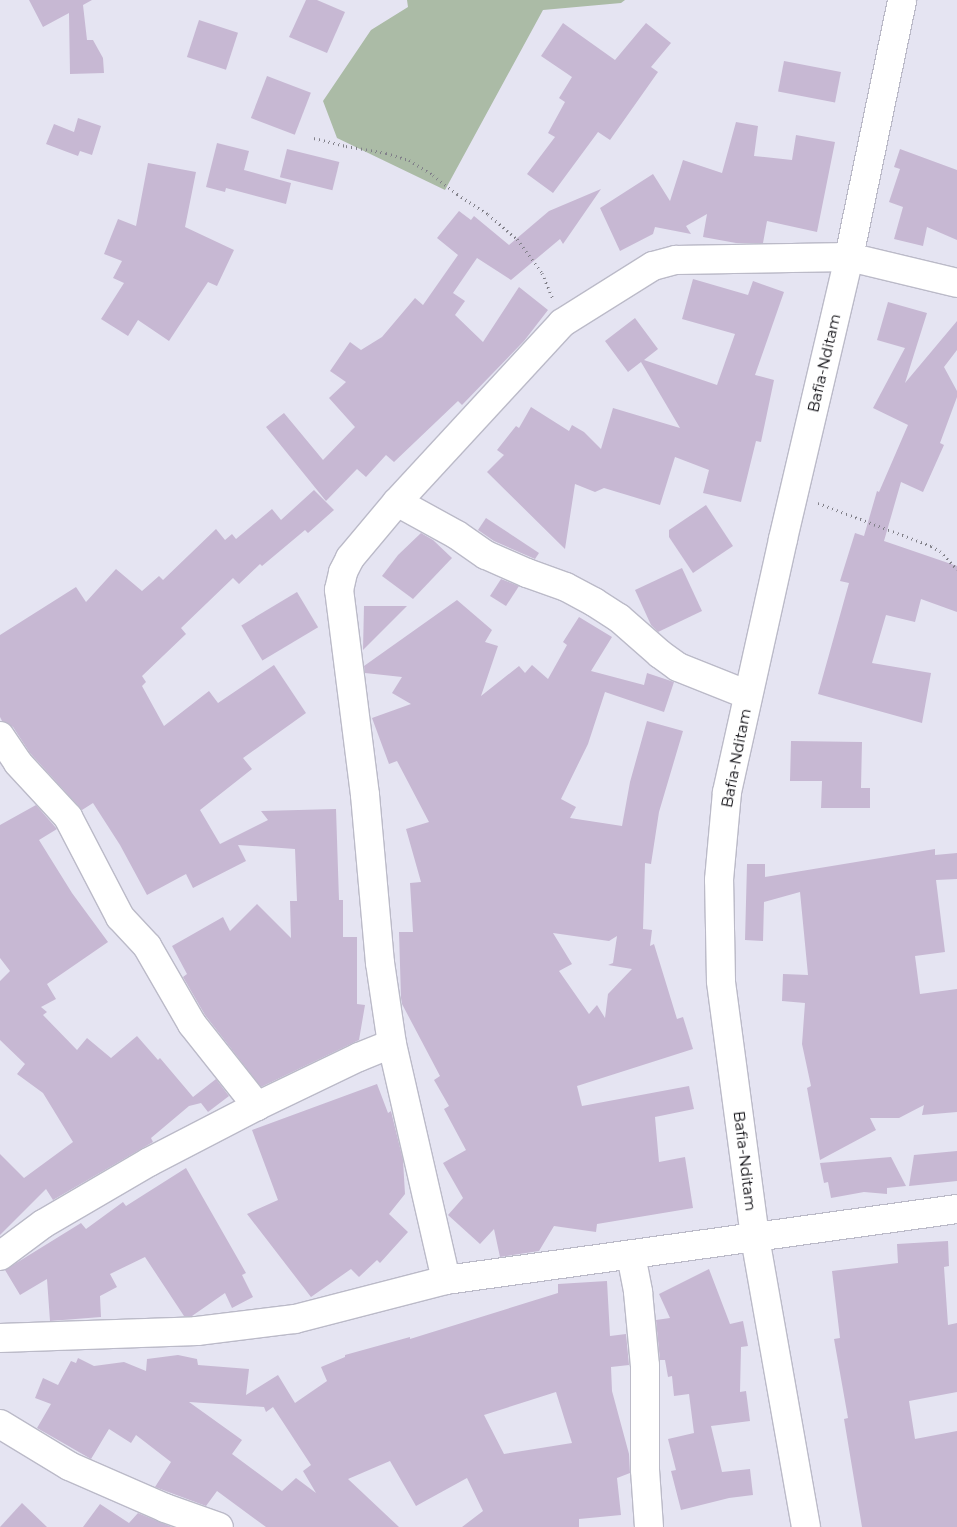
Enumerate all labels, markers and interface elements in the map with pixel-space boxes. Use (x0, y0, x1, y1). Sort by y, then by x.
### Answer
street label: Bafia-Nditam (804, 312, 844, 414)
street label: Bafia-Nditam (718, 707, 754, 809)
street label: Bafia-Nditam (730, 1110, 760, 1212)

